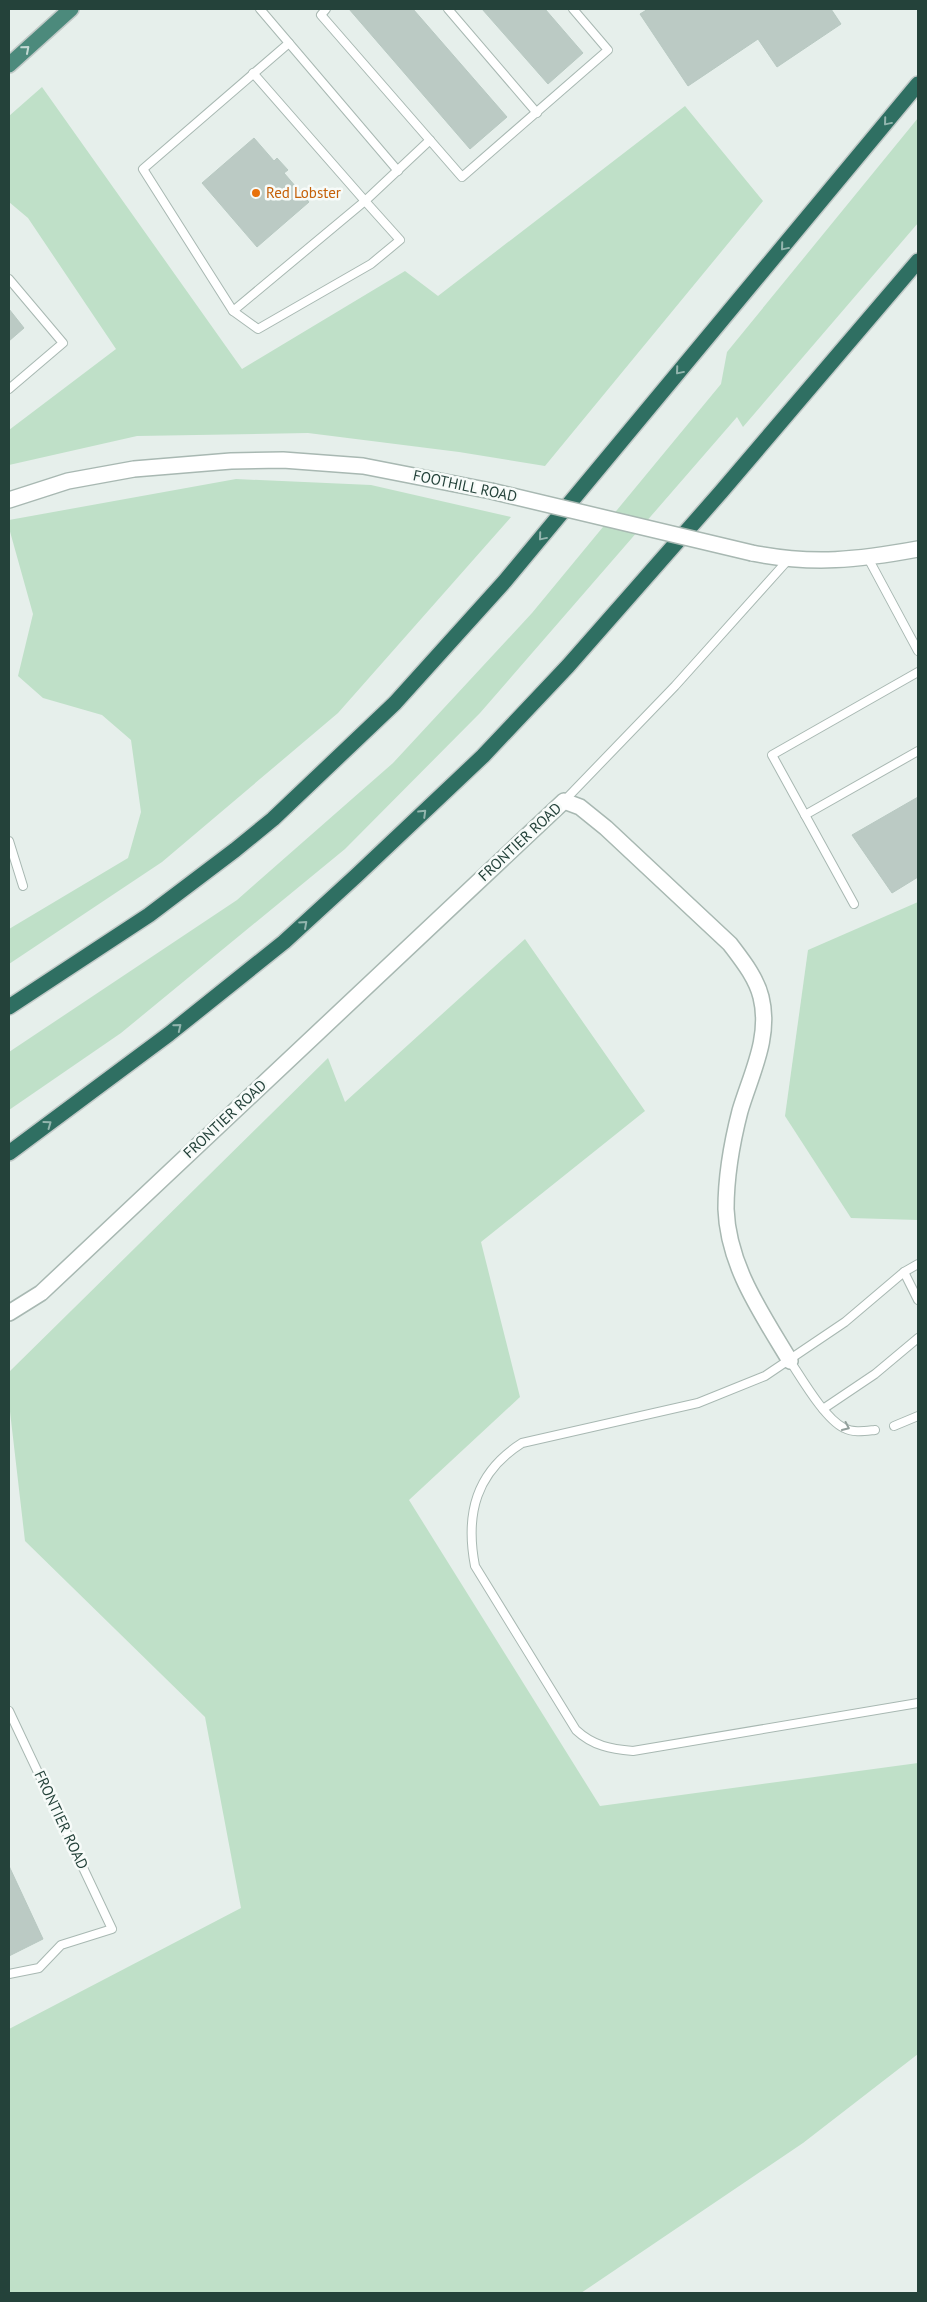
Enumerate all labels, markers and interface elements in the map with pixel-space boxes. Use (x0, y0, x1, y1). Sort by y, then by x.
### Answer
one-way arrow (21, 46, 30, 55)
one-way arrow (884, 116, 893, 125)
place label: Red Lobster (266, 183, 341, 202)
marker: Red Lobster (250, 187, 262, 199)
one-way arrow (780, 241, 789, 250)
one-way arrow (676, 366, 685, 375)
street label: FOOTHILL ROAD (411, 465, 519, 506)
one-way arrow (538, 531, 547, 540)
street label: FRONTIER ROAD (474, 798, 565, 885)
one-way arrow (417, 810, 426, 819)
one-way arrow (298, 920, 307, 929)
one-way arrow (173, 1023, 182, 1032)
street label: FRONTIER ROAD (179, 1075, 270, 1162)
one-way arrow (43, 1121, 52, 1131)
one-way arrow (841, 1421, 850, 1431)
street label: FRONTIER ROAD (30, 1767, 93, 1872)

